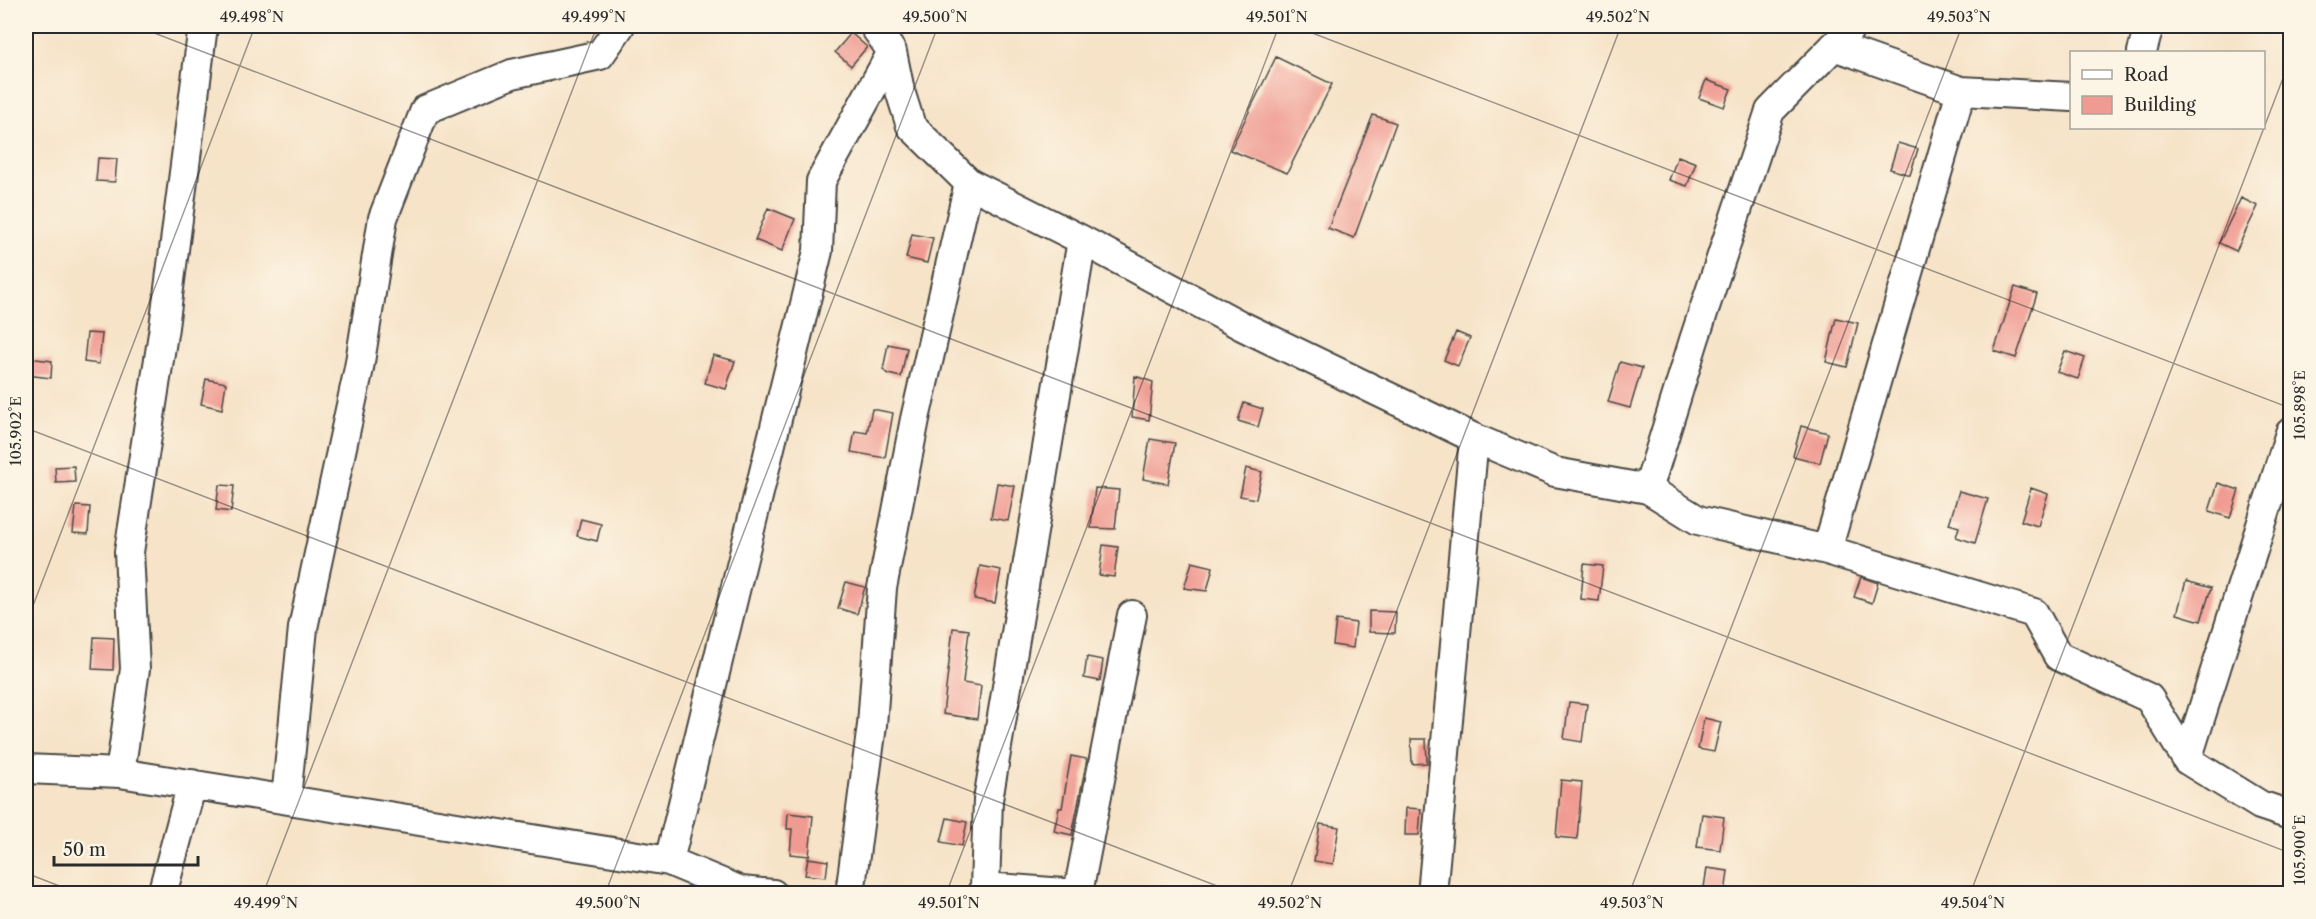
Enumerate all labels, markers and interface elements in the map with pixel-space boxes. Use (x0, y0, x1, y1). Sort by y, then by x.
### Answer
text: 49.498°N (220, 7, 284, 26)
text: 49.499°N (562, 7, 626, 26)
text: 49.500°N (902, 7, 968, 26)
text: 49.501°N (1246, 7, 1308, 26)
text: 49.502°N (1586, 7, 1650, 26)
text: 49.503°N (1927, 7, 1991, 26)
legend (2070, 51, 2265, 129)
text: Road (2124, 64, 2169, 86)
text: Building (2124, 94, 2196, 116)
text: 105.898°E (2290, 370, 2309, 440)
text: 105.902°E (6, 396, 25, 466)
text: 105.900°E (2290, 815, 2309, 885)
scale bar (54, 829, 198, 867)
text: 50 m (63, 839, 106, 861)
text: 49.499°N (234, 893, 298, 912)
text: 49.500°N (575, 893, 641, 912)
text: 49.501°N (918, 893, 980, 912)
text: 49.502°N (1258, 893, 1322, 912)
text: 49.503°N (1600, 893, 1664, 912)
text: 49.504°N (1941, 893, 2005, 912)

